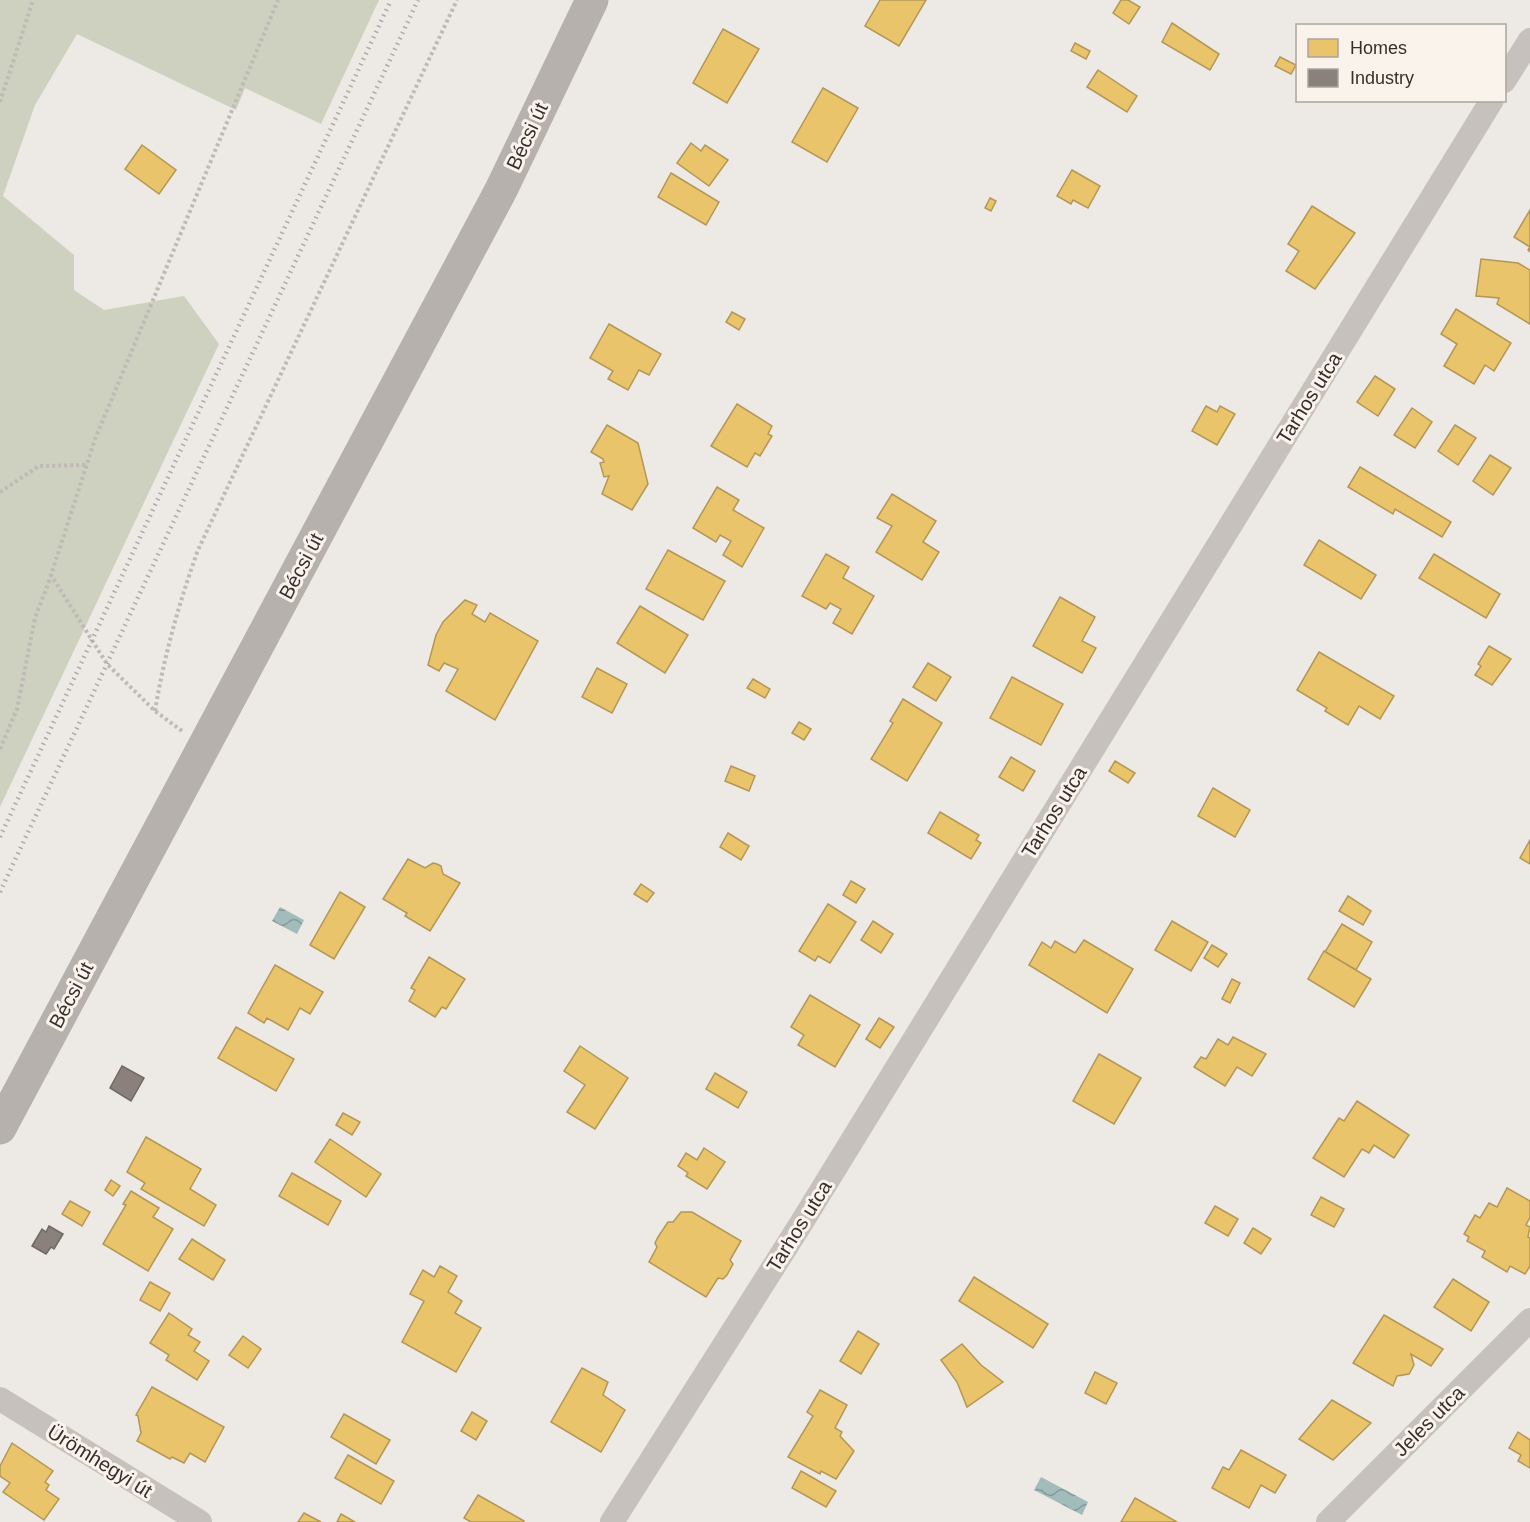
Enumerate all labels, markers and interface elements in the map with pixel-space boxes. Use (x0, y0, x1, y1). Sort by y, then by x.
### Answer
legend (1296, 24, 1506, 102)
text: Homes (1350, 38, 1407, 58)
text: Industry (1350, 68, 1414, 88)
street label: Bécsi út (502, 99, 552, 173)
street label: Tarhos utca (1272, 348, 1346, 448)
street label: Bécsi út (275, 529, 328, 603)
street label: Tarhos utca (1017, 762, 1091, 862)
street label: Bécsi út (45, 958, 98, 1032)
street label: Tarhos utca (762, 1176, 836, 1276)
street label: Jeles utca (1389, 1381, 1469, 1461)
street label: Ürömhegyi út (44, 1420, 157, 1502)

